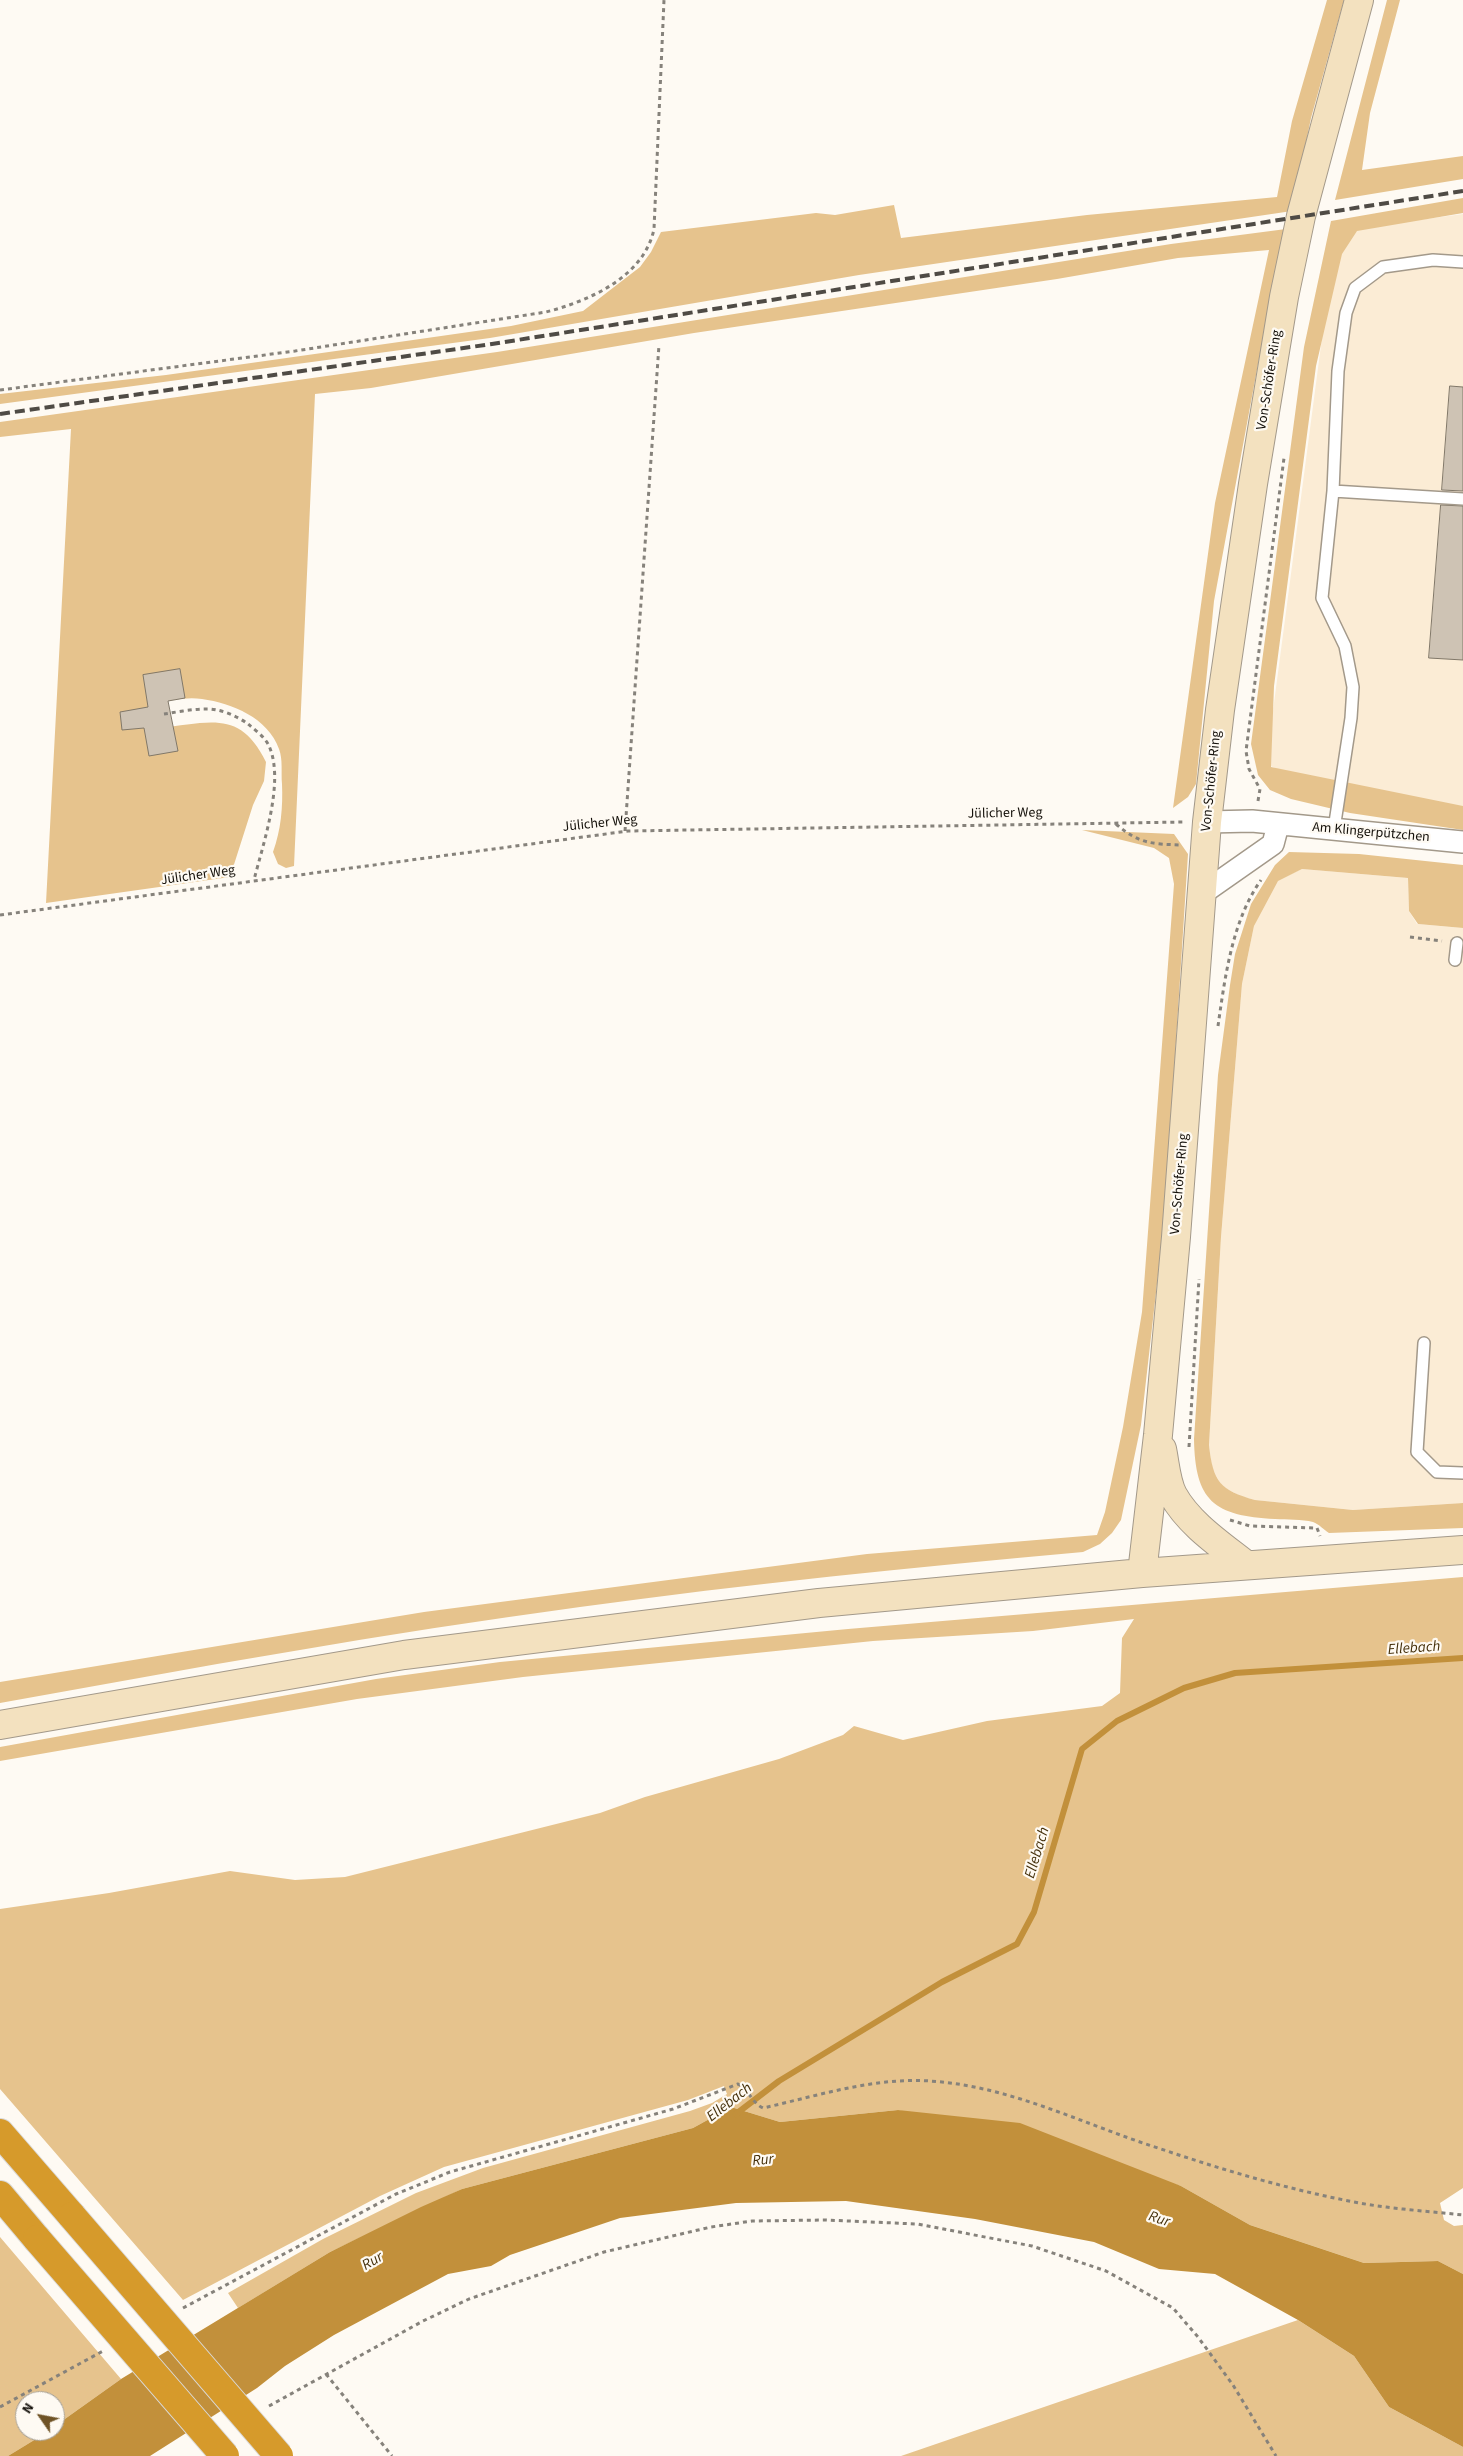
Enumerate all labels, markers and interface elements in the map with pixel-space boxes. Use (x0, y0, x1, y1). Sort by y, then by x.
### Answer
street label: Von-Schöfer-Ring (1254, 329, 1286, 431)
street label: Von-Schöfer-Ring (1198, 730, 1226, 832)
street label: Jülicher Weg (967, 805, 1043, 823)
street label: Jülicher Weg (562, 812, 638, 836)
street label: Am Klingerpützchen (1312, 819, 1430, 847)
street label: Jülicher Weg (160, 862, 236, 890)
street label: Von-Schöfer-Ring (1167, 1133, 1193, 1235)
water label: Ellebach (1387, 1638, 1441, 1660)
water label: Ellebach (1022, 1825, 1054, 1881)
water label: Ellebach (704, 2080, 756, 2126)
water label: Rur (752, 2151, 774, 2171)
water label: Rur (1146, 2208, 1172, 2232)
water label: Rur (359, 2249, 387, 2275)
north arrow (15, 2391, 65, 2441)
text: N (17, 2399, 39, 2418)

